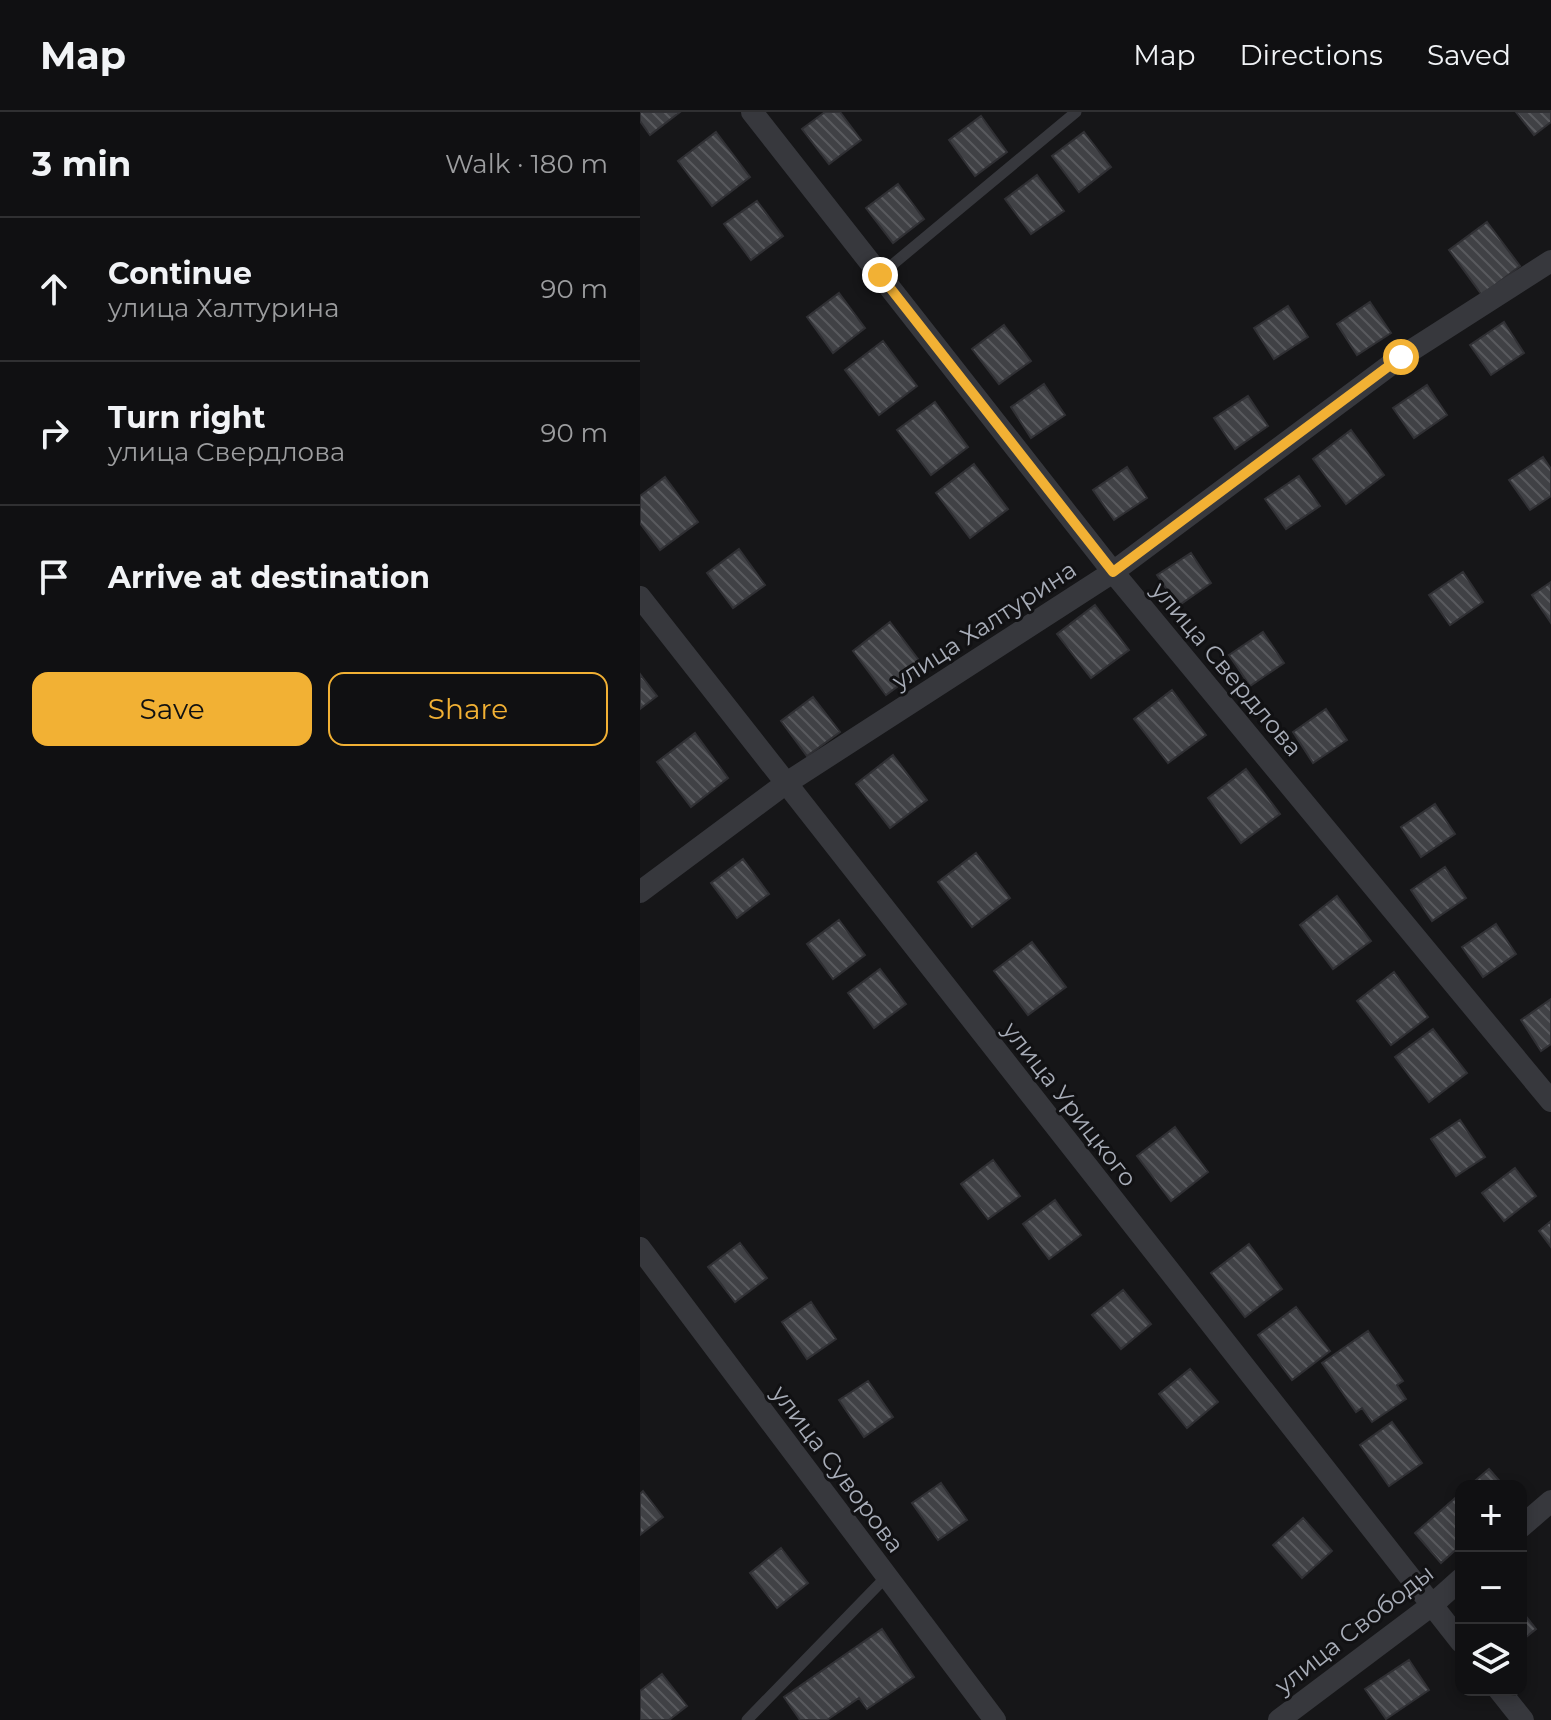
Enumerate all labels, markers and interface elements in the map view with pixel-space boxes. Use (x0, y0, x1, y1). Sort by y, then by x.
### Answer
text: Map (40, 32, 126, 79)
text: Map (1133, 38, 1195, 72)
text: Directions (1239, 38, 1383, 72)
text: Saved (1427, 38, 1511, 72)
text: 3 min (32, 143, 131, 185)
text: Walk · 180 m (445, 148, 608, 180)
text: Continue (108, 255, 252, 292)
route end (862, 257, 898, 293)
icon: ahead (32, 267, 76, 311)
text: 90 m (541, 273, 608, 305)
text: улица Халтурина (108, 292, 339, 324)
route start (1383, 339, 1419, 375)
text: Turn right (108, 399, 265, 436)
icon: right (32, 411, 76, 455)
text: 90 m (541, 417, 608, 449)
text: улица Свердлова (108, 436, 345, 468)
icon: arrive (32, 555, 76, 599)
street label: улица Халтурина (886, 555, 1081, 696)
text: Arrive at destination (108, 559, 430, 596)
street label: улица Свердлова (1145, 575, 1308, 762)
button: Save (32, 672, 312, 746)
button: Share (328, 672, 608, 746)
street label: улица Урицкого (996, 1015, 1143, 1192)
street label: улица Суворова (765, 1379, 910, 1558)
map controls (1455, 1480, 1527, 1696)
button: + (1455, 1480, 1527, 1552)
button: − (1455, 1552, 1527, 1624)
street label: улица Свободы (1268, 1558, 1439, 1701)
button: layers (1455, 1624, 1527, 1696)

